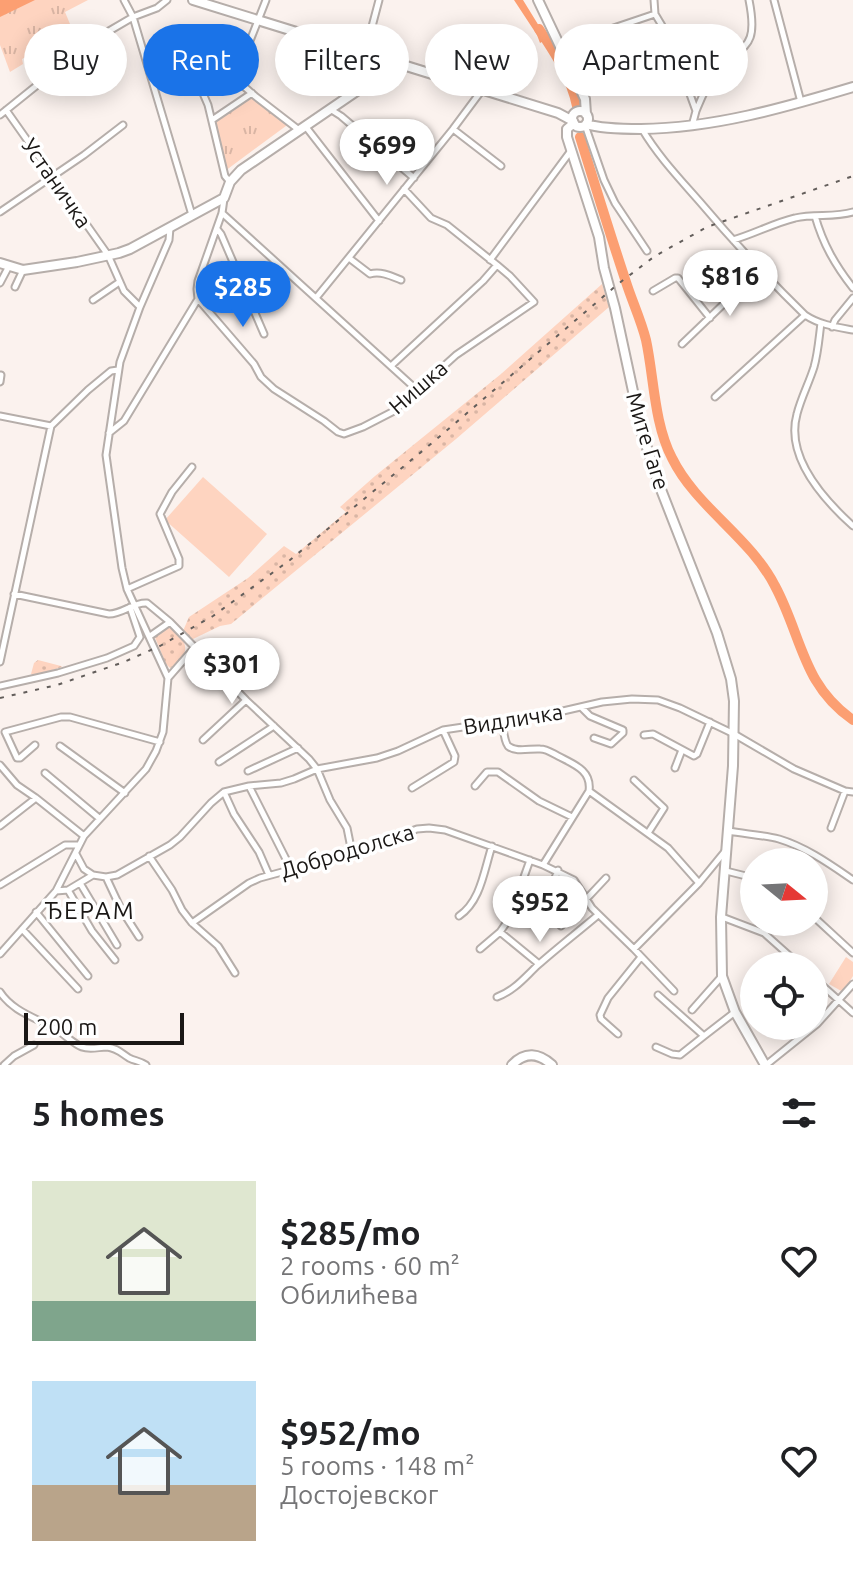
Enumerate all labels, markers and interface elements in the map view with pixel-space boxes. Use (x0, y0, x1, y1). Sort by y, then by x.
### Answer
chip: Buy (24, 24, 127, 96)
chip: Rent (143, 24, 259, 96)
chip: Filters (275, 24, 409, 96)
chip: New (425, 24, 538, 96)
chip: Apartment (554, 24, 748, 96)
pin: $699 (340, 119, 434, 187)
text: $699 (358, 130, 416, 159)
street label: Устаничка (18, 133, 97, 232)
pin: $816 (683, 250, 777, 318)
pin: $285 (196, 261, 290, 329)
text: $816 (701, 261, 759, 290)
text: $285 (214, 272, 272, 301)
street label: Нишка (383, 355, 452, 419)
street label: Мите Гаге (622, 389, 675, 493)
pin: $301 (185, 638, 279, 706)
text: $301 (203, 649, 261, 678)
street label: Видличка (461, 698, 564, 739)
street label: Добродолска (277, 818, 417, 883)
north arrow (740, 848, 828, 936)
map controls (740, 848, 828, 1040)
pin: $952 (493, 876, 587, 944)
text: $952 (511, 887, 569, 916)
district label: ЂЕРАМ (45, 897, 136, 924)
button: locate (740, 952, 828, 1040)
scale bar (24, 1009, 184, 1045)
text: 200 m (36, 1014, 97, 1039)
icon: filters (777, 1091, 821, 1135)
text: 5 homes (32, 1094, 165, 1132)
icon: home (96, 1213, 192, 1309)
text: $285/mo (280, 1213, 421, 1251)
icon: heart (777, 1239, 821, 1283)
text: 2 rooms · 60 m² (280, 1251, 460, 1280)
text: Обилићева (280, 1280, 418, 1309)
icon: home (96, 1413, 192, 1509)
text: $952/mo (280, 1413, 421, 1451)
icon: heart (777, 1439, 821, 1483)
text: 5 rooms · 148 m² (280, 1451, 475, 1480)
text: Достојевског (280, 1480, 438, 1509)

